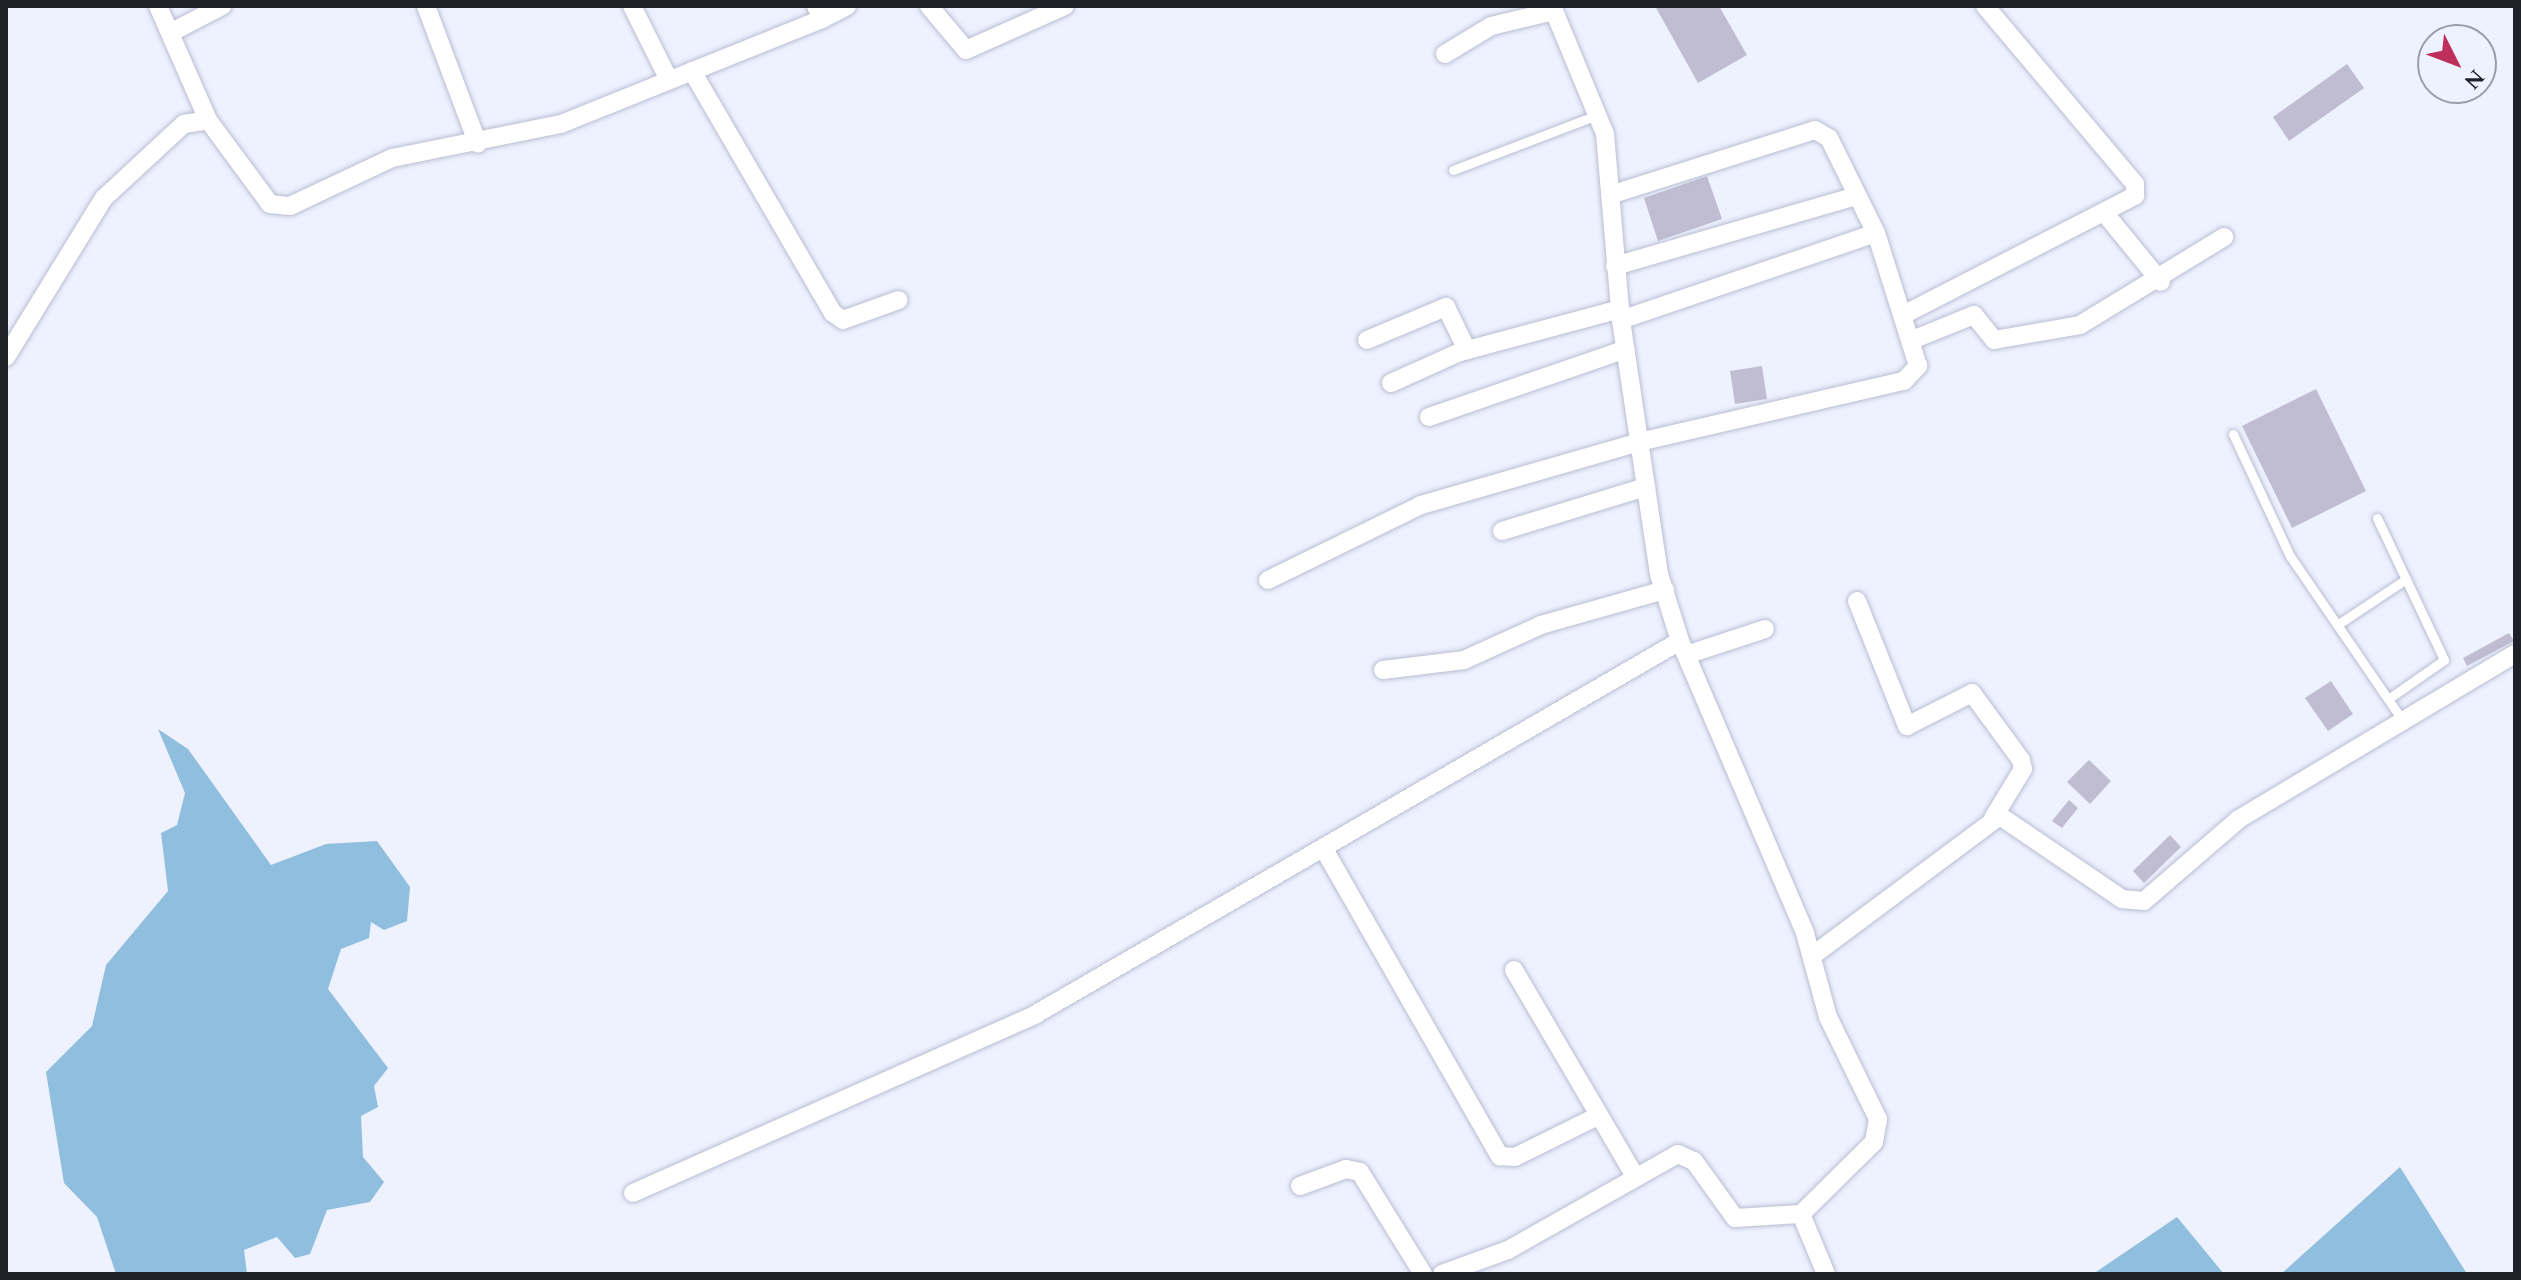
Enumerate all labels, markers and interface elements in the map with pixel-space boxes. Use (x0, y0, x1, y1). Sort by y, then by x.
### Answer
north arrow (2417, 24, 2497, 104)
text: N (2455, 61, 2492, 97)

